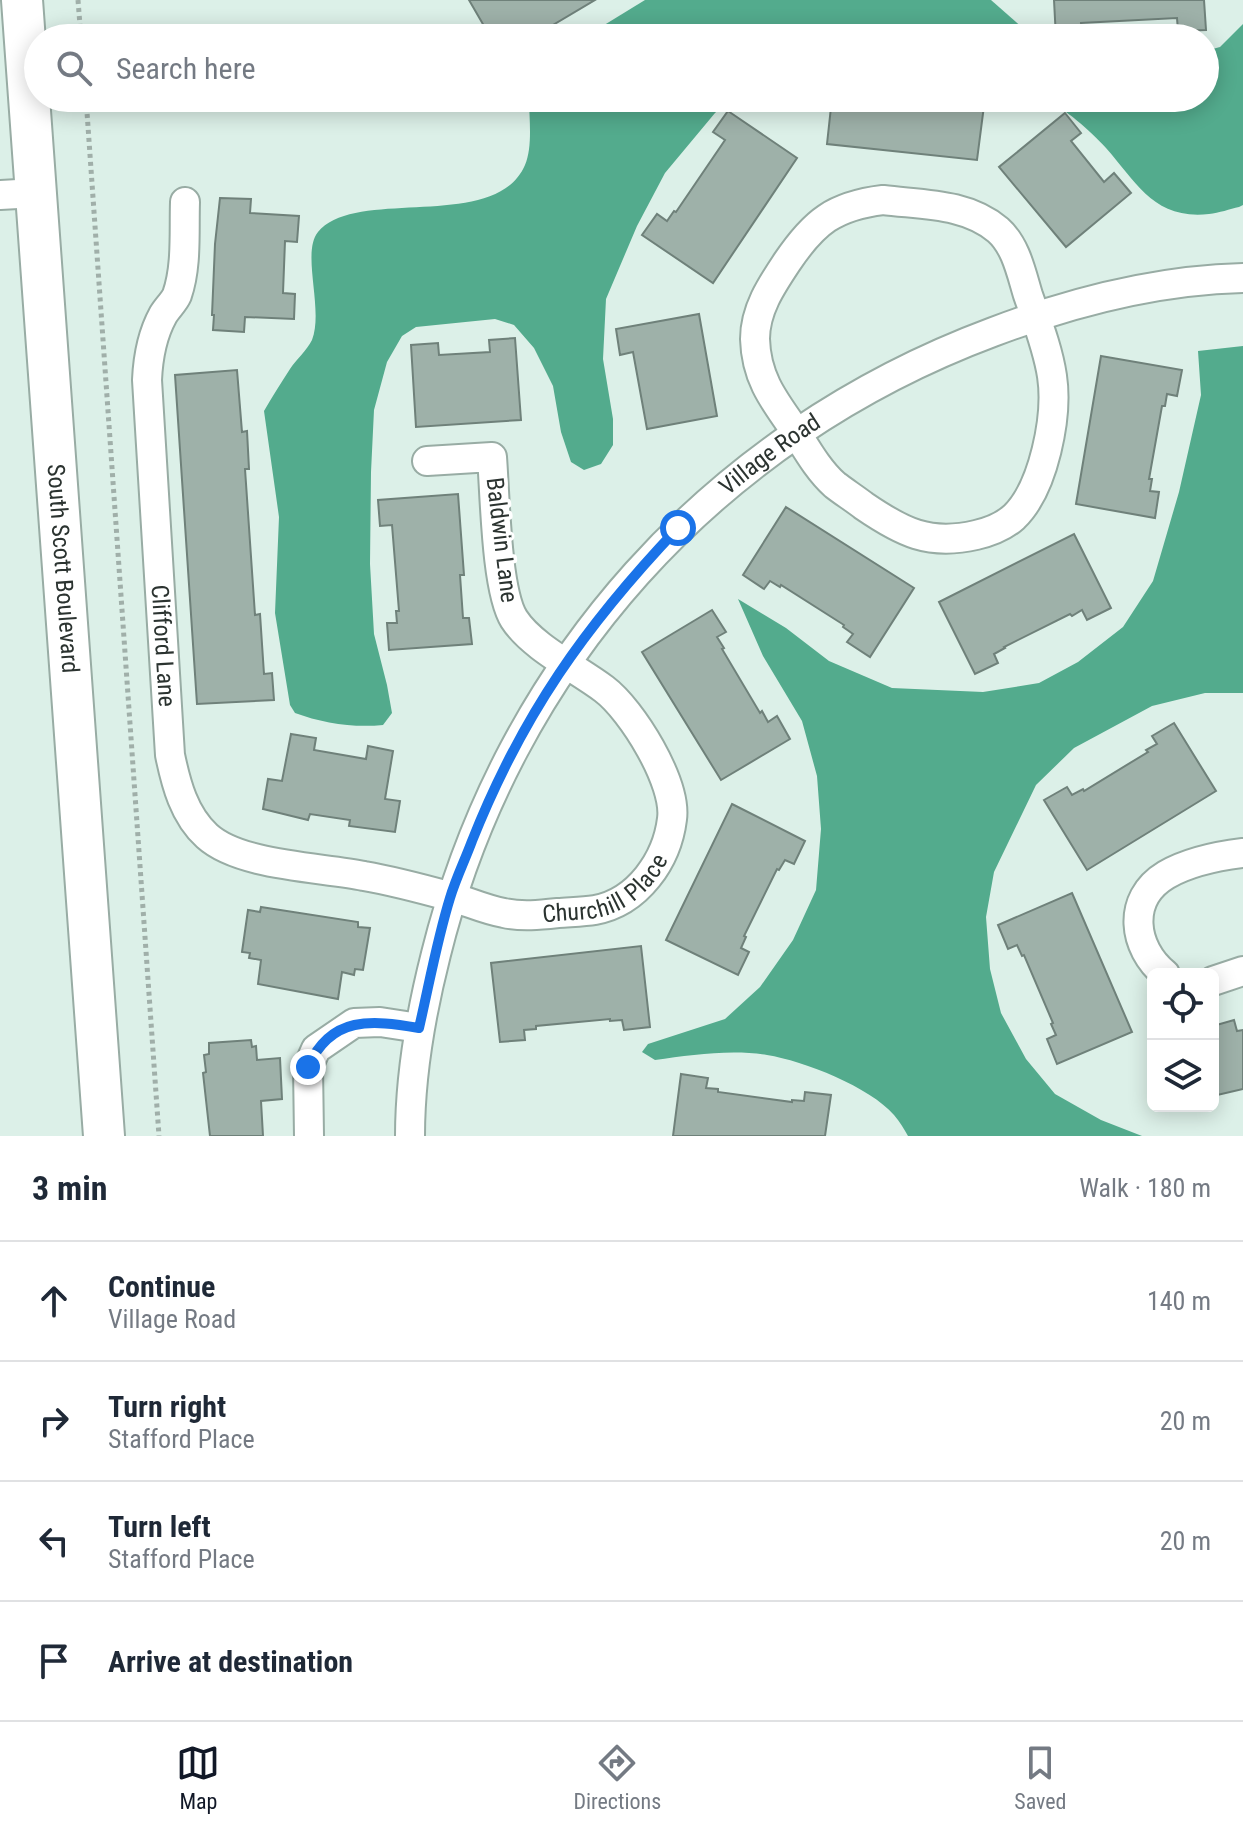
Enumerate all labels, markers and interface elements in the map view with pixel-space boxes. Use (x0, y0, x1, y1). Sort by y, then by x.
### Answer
search box (24, 24, 1219, 112)
icon: search (52, 46, 96, 90)
text: Search here (116, 51, 256, 86)
street label: Village Road (714, 408, 825, 501)
street label: South Scott Boulevard (42, 463, 85, 674)
street label: Baldwin Lane (480, 476, 524, 604)
route start (660, 510, 696, 546)
street label: Clifford Lane (146, 584, 181, 708)
street label: Churchill Place (541, 849, 673, 929)
map controls (1147, 968, 1219, 1112)
button: locate (1147, 968, 1219, 1040)
button: layers (1147, 1040, 1219, 1112)
route end (290, 1049, 326, 1085)
text: 3 min (32, 1168, 108, 1208)
text: Walk · 180 m (1079, 1173, 1211, 1203)
text: Continue (108, 1269, 215, 1304)
icon: ahead (32, 1279, 76, 1323)
text: 140 m (1147, 1286, 1211, 1316)
text: Village Road (108, 1304, 236, 1334)
text: Turn right (108, 1389, 226, 1424)
icon: right (32, 1399, 76, 1443)
text: 20 m (1160, 1406, 1211, 1436)
text: Stafford Place (108, 1424, 255, 1454)
text: Turn left (108, 1509, 211, 1544)
icon: left (32, 1519, 76, 1563)
text: 20 m (1160, 1526, 1211, 1556)
text: Stafford Place (108, 1544, 255, 1574)
icon: arrive (32, 1639, 76, 1683)
text: Arrive at destination (108, 1644, 353, 1679)
tab: Map (176, 1741, 220, 1814)
tab: Directions (573, 1741, 661, 1814)
tab: Saved (1014, 1741, 1067, 1814)

